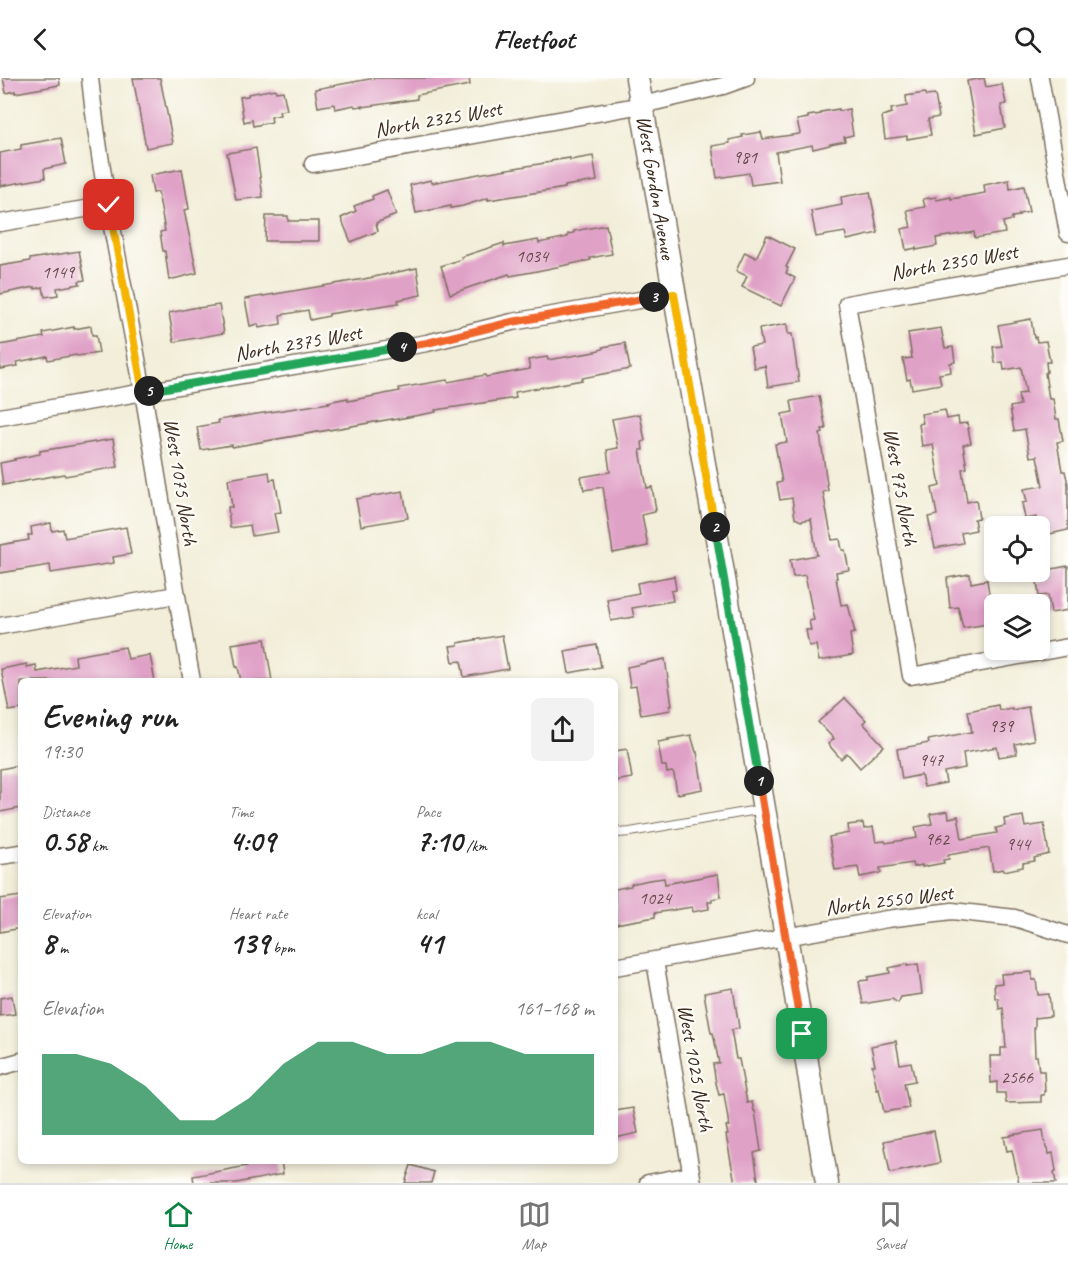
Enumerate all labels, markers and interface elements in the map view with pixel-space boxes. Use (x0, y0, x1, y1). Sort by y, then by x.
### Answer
text: Fleetfoot (493, 22, 575, 56)
icon: back (24, 23, 57, 56)
icon: search (1011, 23, 1044, 56)
street label: North 2325 West (373, 95, 505, 143)
street label: West Gordon Avenue (631, 113, 681, 262)
house number: 981 (733, 146, 758, 168)
pin (83, 179, 134, 230)
icon: check (92, 188, 125, 221)
street label: North 2350 West (889, 238, 1021, 286)
house number: 1034 (516, 245, 550, 267)
house number: 1149 (42, 261, 76, 283)
pin: 3 (639, 282, 669, 312)
text: 3 (650, 287, 658, 307)
street label: North 2375 West (233, 319, 365, 367)
pin: 4 (387, 332, 417, 362)
text: 4 (398, 337, 406, 357)
pin: 5 (134, 376, 164, 406)
text: 5 (146, 381, 152, 401)
street label: West 1075 North (158, 417, 204, 548)
street label: West 975 North (878, 426, 924, 548)
pin: 2 (700, 512, 730, 542)
map controls (984, 516, 1050, 660)
button: locate (984, 516, 1050, 582)
text: 2 (711, 517, 719, 537)
button: layers (984, 594, 1050, 660)
text: Evening run (42, 695, 177, 737)
button: share (531, 698, 594, 761)
house number: 939 (989, 715, 1015, 737)
text: 19:30 (42, 739, 82, 764)
house number: 947 (919, 749, 944, 771)
pin: 1 (744, 766, 774, 796)
text: 1 (755, 771, 763, 791)
text: Distance (42, 802, 90, 822)
text: Time (229, 802, 253, 822)
text: Pace (416, 802, 441, 822)
text: 0.58 (42, 822, 88, 860)
text: 4:09 (229, 822, 275, 860)
text: 7:10 (416, 822, 462, 860)
house number: 962 (925, 828, 951, 850)
house number: 944 (1006, 833, 1032, 855)
text: km (88, 836, 107, 856)
text: /km (462, 836, 487, 856)
street label: North 2550 West (824, 879, 956, 921)
house number: 1024 (639, 887, 673, 909)
text: Elevation (42, 904, 91, 924)
text: Heart rate (229, 904, 287, 924)
text: kcal (416, 904, 437, 924)
text: 8 (42, 924, 56, 962)
text: 139 (229, 924, 269, 962)
text: 41 (416, 924, 443, 962)
text: m (56, 938, 68, 958)
text: bpm (269, 938, 295, 958)
text: Elevation (42, 996, 104, 1021)
text: 161–168 m (515, 996, 594, 1021)
street label: West 1025 North (672, 1003, 720, 1134)
pin (776, 1008, 827, 1059)
icon: arrive (785, 1017, 818, 1050)
house number: 2566 (1001, 1066, 1034, 1088)
tab: Home (162, 1198, 195, 1254)
tab: Map (518, 1198, 551, 1254)
tab: Saved (874, 1198, 907, 1254)

